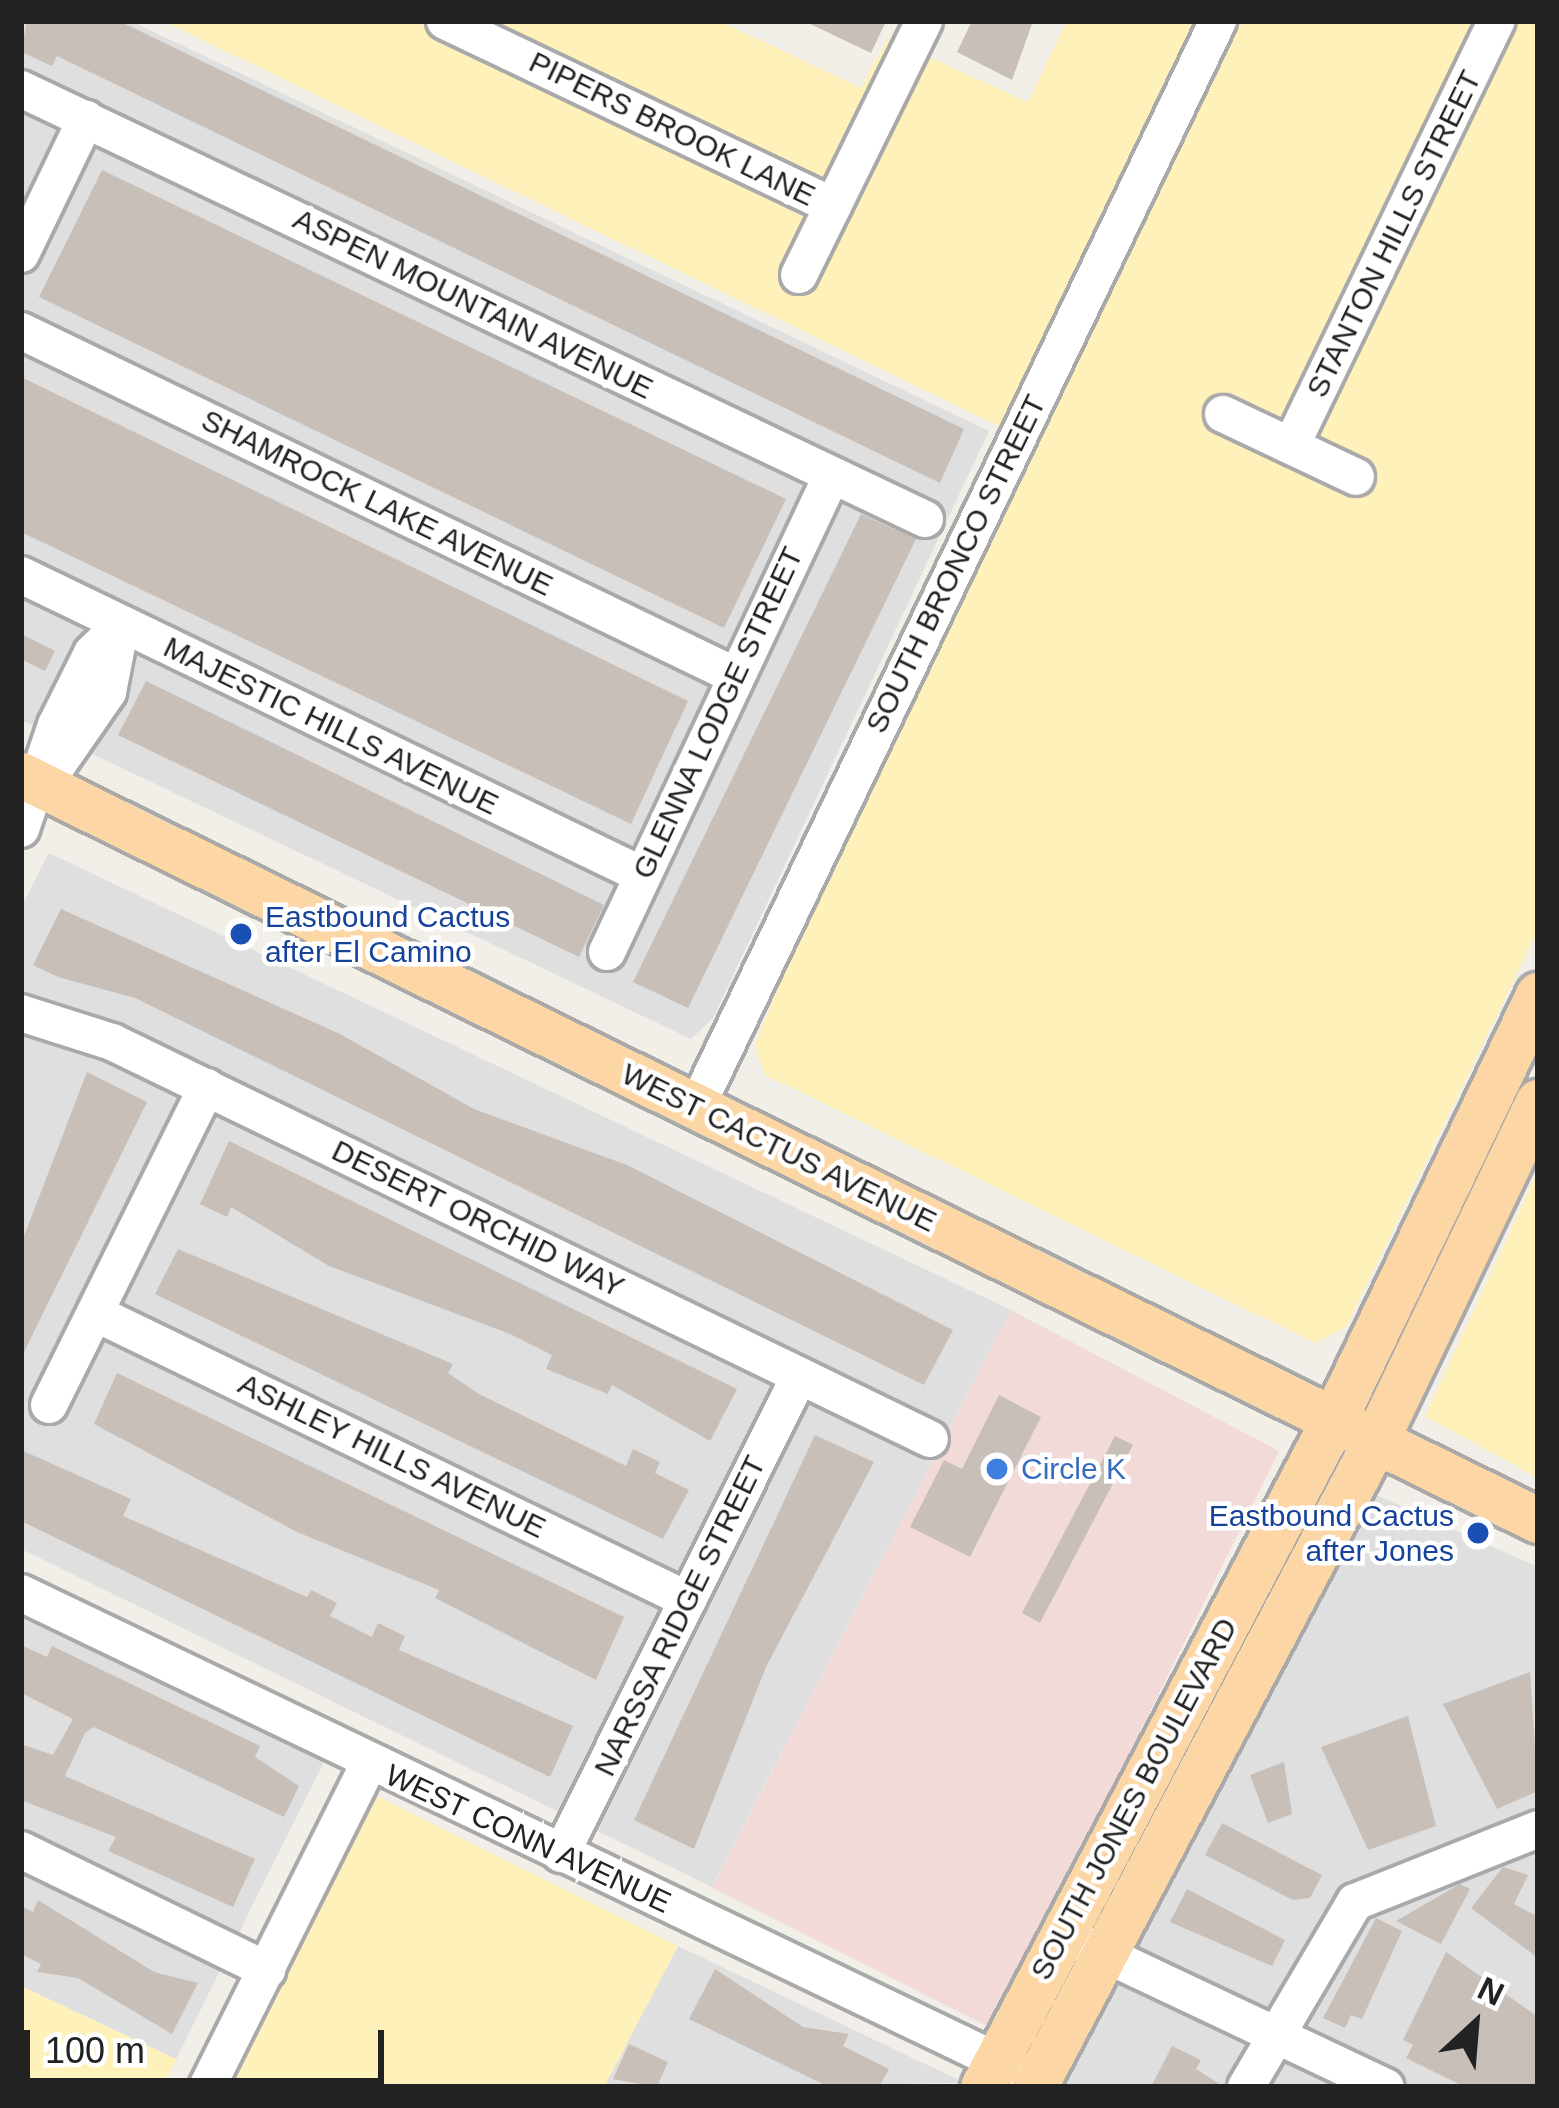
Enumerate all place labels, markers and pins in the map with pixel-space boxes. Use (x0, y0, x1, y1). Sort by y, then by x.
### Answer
place label: Eastbound Cactus after El Camino (265, 899, 510, 970)
marker: Eastbound Cactus after El Camino (228, 921, 254, 947)
place label: Circle K (1021, 1451, 1126, 1487)
marker: Circle K (984, 1456, 1010, 1482)
place label: Eastbound Cactus after Jones (1209, 1498, 1454, 1568)
marker: Eastbound Cactus after Jones (1465, 1520, 1491, 1546)

